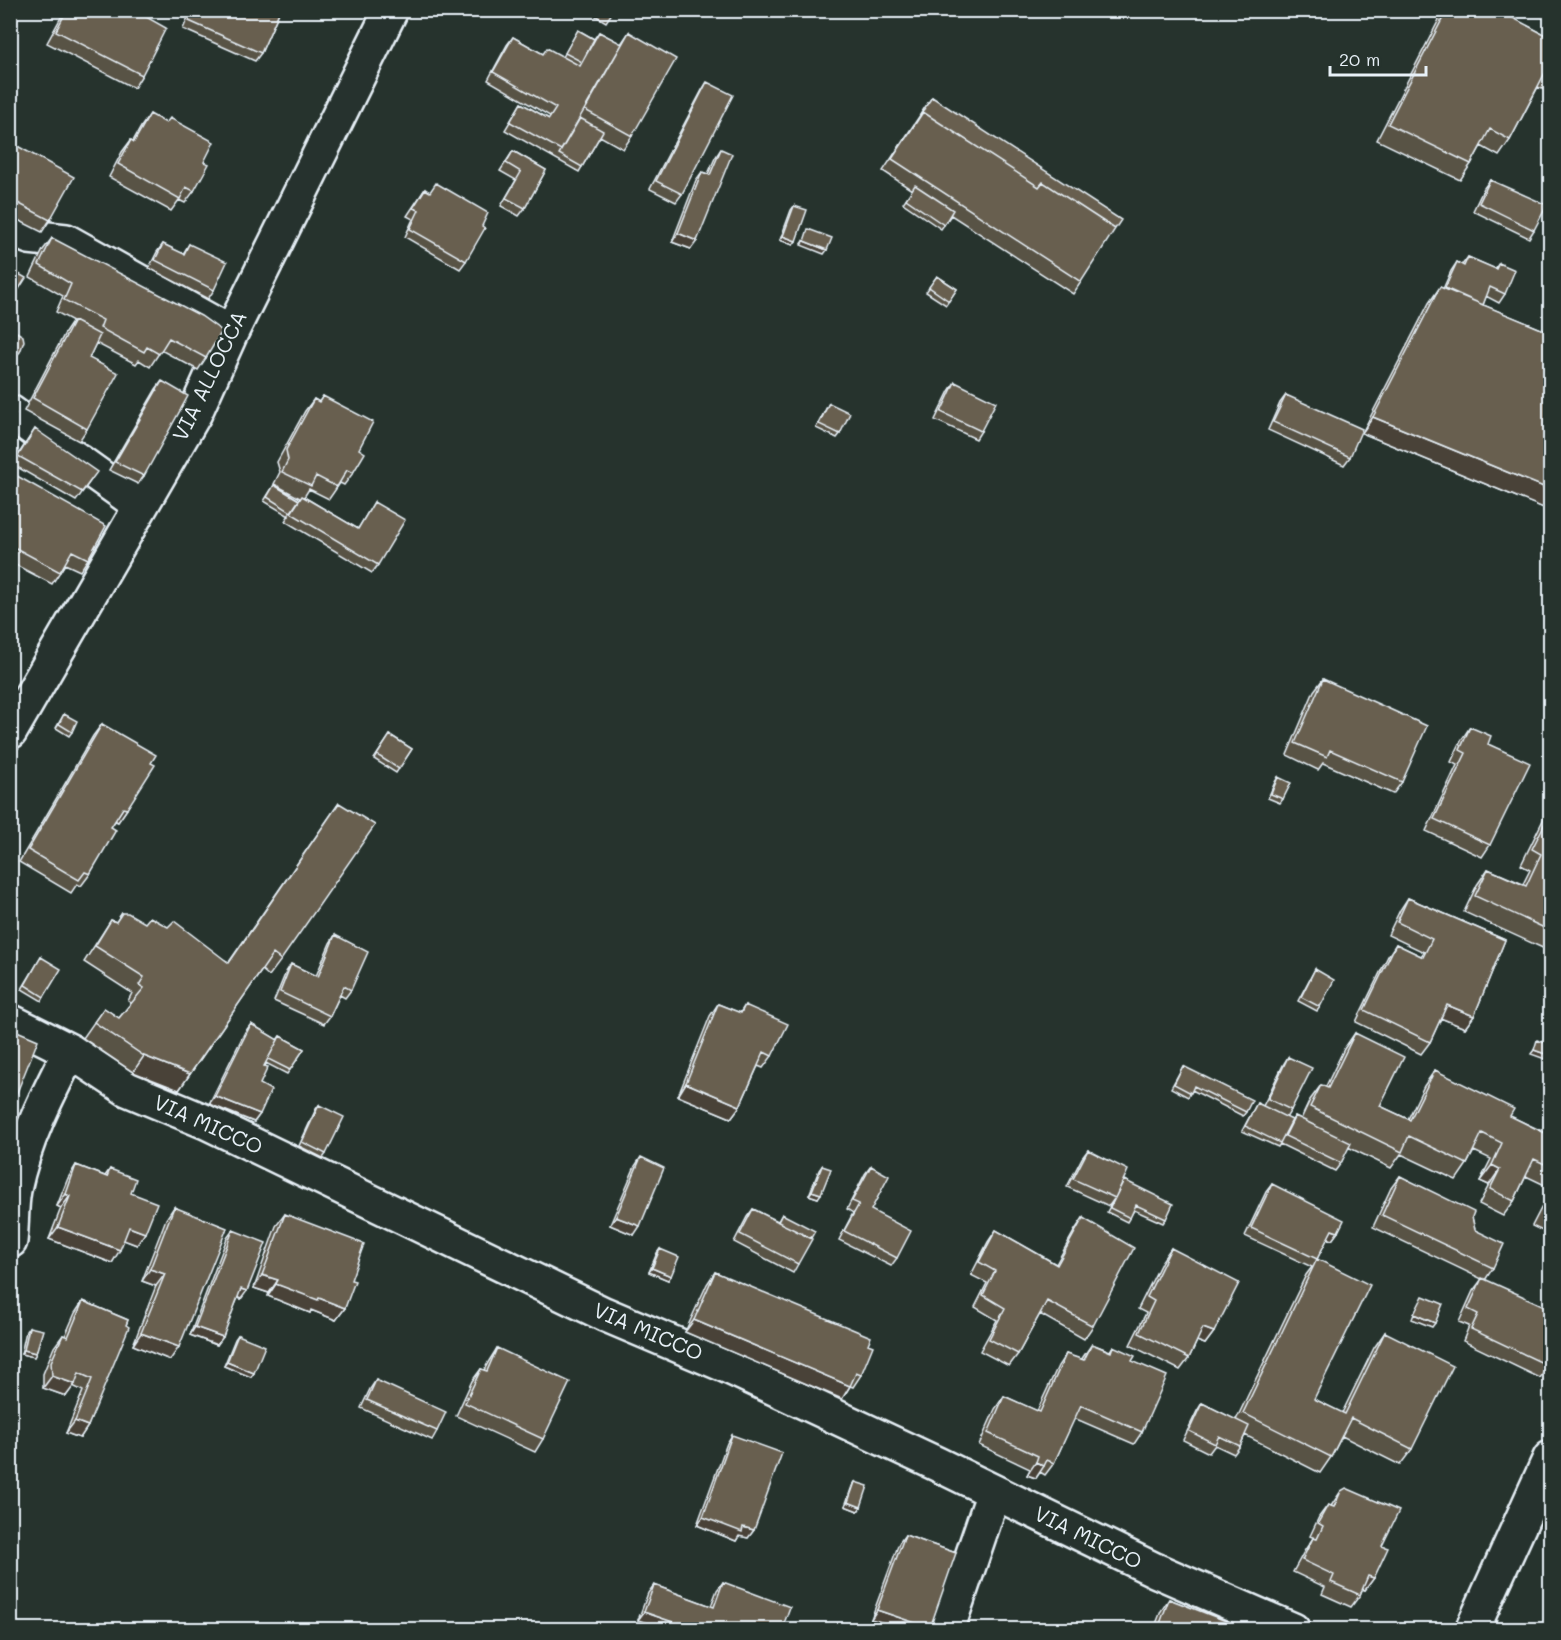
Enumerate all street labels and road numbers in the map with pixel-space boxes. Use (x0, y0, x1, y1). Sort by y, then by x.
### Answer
street label: VIA ALLOCCA (165, 306, 252, 445)
street label: VIA MICCO (150, 1088, 267, 1160)
street label: VIA MICCO (590, 1295, 707, 1366)
street label: VIA MICCO (1030, 1499, 1147, 1574)

